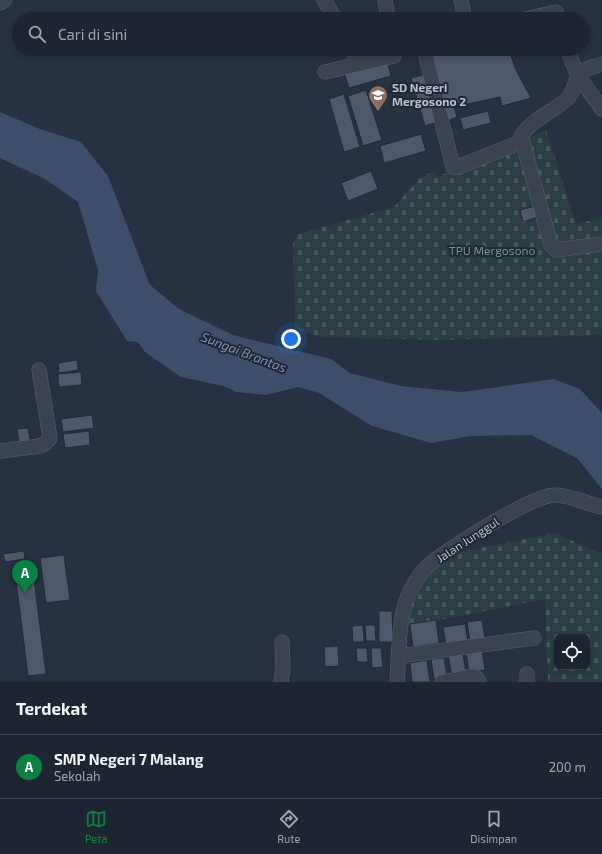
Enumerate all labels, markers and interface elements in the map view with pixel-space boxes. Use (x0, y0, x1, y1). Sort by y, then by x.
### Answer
search box (12, 12, 590, 56)
icon: search (26, 23, 48, 45)
text: Cari di sini (58, 25, 127, 43)
place label: SD Negeri Mergosono 2 (392, 80, 466, 108)
school or university icon: SD Negeri Mergosono 2 (367, 84, 389, 112)
park label: TPU Mergosono (449, 243, 535, 257)
water label: Sungai Brantas (199, 328, 289, 376)
your location (281, 329, 301, 349)
street label: Jalan Junggul (433, 513, 502, 565)
pin: A (12, 560, 38, 593)
map controls (554, 634, 590, 670)
button: locate (554, 634, 590, 670)
text: Terdekat (16, 698, 87, 718)
text: SMP Negeri 7 Malang (54, 750, 204, 768)
text: A (25, 759, 33, 775)
text: 200 m (549, 759, 586, 775)
text: Sekolah (54, 768, 101, 784)
tab: Peta (85, 808, 107, 845)
tab: Rute (277, 808, 300, 845)
tab: Disimpan (470, 808, 517, 845)

